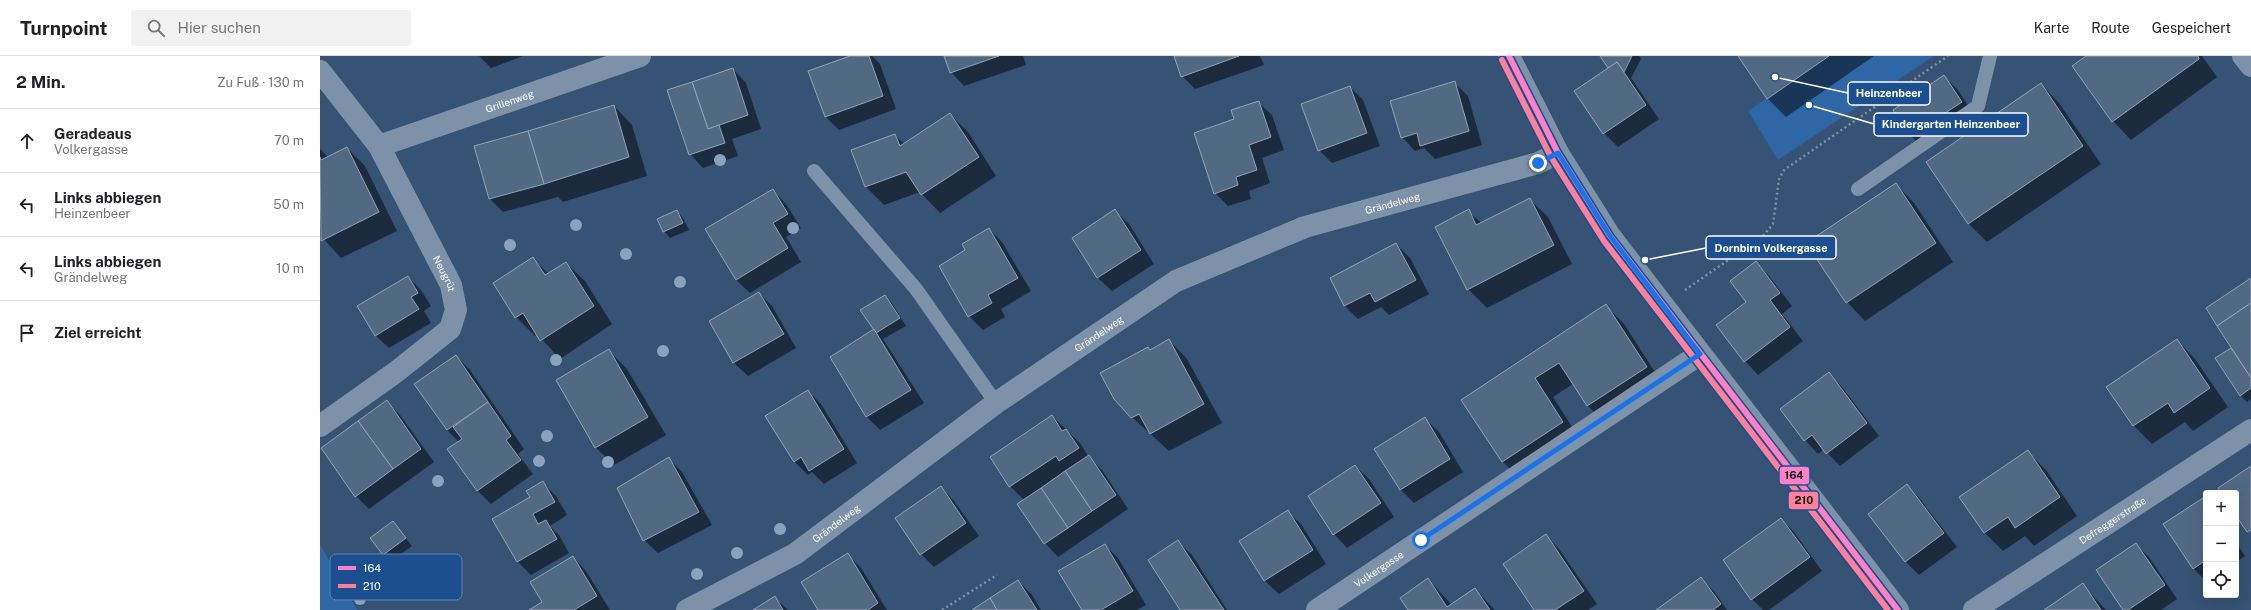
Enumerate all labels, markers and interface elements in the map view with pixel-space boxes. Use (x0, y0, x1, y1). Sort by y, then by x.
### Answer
search box (131, 10, 411, 46)
text: Turnpoint (20, 17, 107, 39)
icon: search (145, 17, 167, 39)
text: Hier suchen (177, 19, 261, 36)
text: Karte (2034, 20, 2069, 36)
text: Route (2091, 20, 2130, 36)
text: Gespeichert (2152, 20, 2231, 36)
text: 2 Min. (16, 72, 65, 92)
text: Zu Fuß · 130 m (217, 75, 304, 90)
callout: Heinzenbeer (1848, 82, 1930, 105)
street label: Grillenweg (484, 87, 535, 115)
text: Heinzenbeer (1856, 87, 1923, 99)
callout: Kindergarten Heinzenbeer (1874, 113, 2028, 136)
text: Kindergarten Heinzenbeer (1882, 118, 2021, 130)
text: Geradeaus (54, 125, 132, 142)
icon: ahead (16, 130, 38, 152)
text: 70 m (274, 133, 304, 148)
text: Volkergasse (54, 142, 128, 157)
route end (1529, 154, 1547, 172)
text: Links abbiegen (54, 189, 161, 206)
street label: Grändelweg (1364, 190, 1421, 216)
icon: left (16, 194, 38, 216)
text: 50 m (273, 197, 304, 212)
text: Heinzenbeer (54, 206, 131, 221)
callout: Dornbirn Volkergasse (1706, 236, 1836, 259)
text: Dornbirn Volkergasse (1714, 242, 1828, 254)
text: Links abbiegen (54, 253, 161, 270)
street label: Neugrüt (431, 254, 458, 293)
icon: left (16, 258, 38, 280)
text: 10 m (276, 261, 304, 276)
text: Grändelweg (54, 270, 127, 285)
street label: Grändelweg (1072, 313, 1125, 354)
icon: arrive (16, 322, 38, 344)
text: Ziel erreicht (54, 324, 141, 341)
line badge: 164 (1779, 466, 1810, 485)
text: 164 (1784, 469, 1804, 481)
map controls (2203, 490, 2239, 598)
button: + (2203, 490, 2239, 526)
line badge: 210 (1788, 491, 1819, 510)
text: 210 (1795, 494, 1813, 506)
street label: Defreggerstraße (2077, 494, 2148, 546)
street label: Grändelweg (810, 501, 862, 545)
button: − (2203, 526, 2239, 562)
route start (1412, 531, 1430, 549)
street label: Volkergasse (1351, 548, 1406, 590)
legend (330, 554, 462, 600)
text: 164 (363, 562, 381, 574)
button: locate (2203, 562, 2239, 598)
text: 210 (363, 580, 381, 592)

